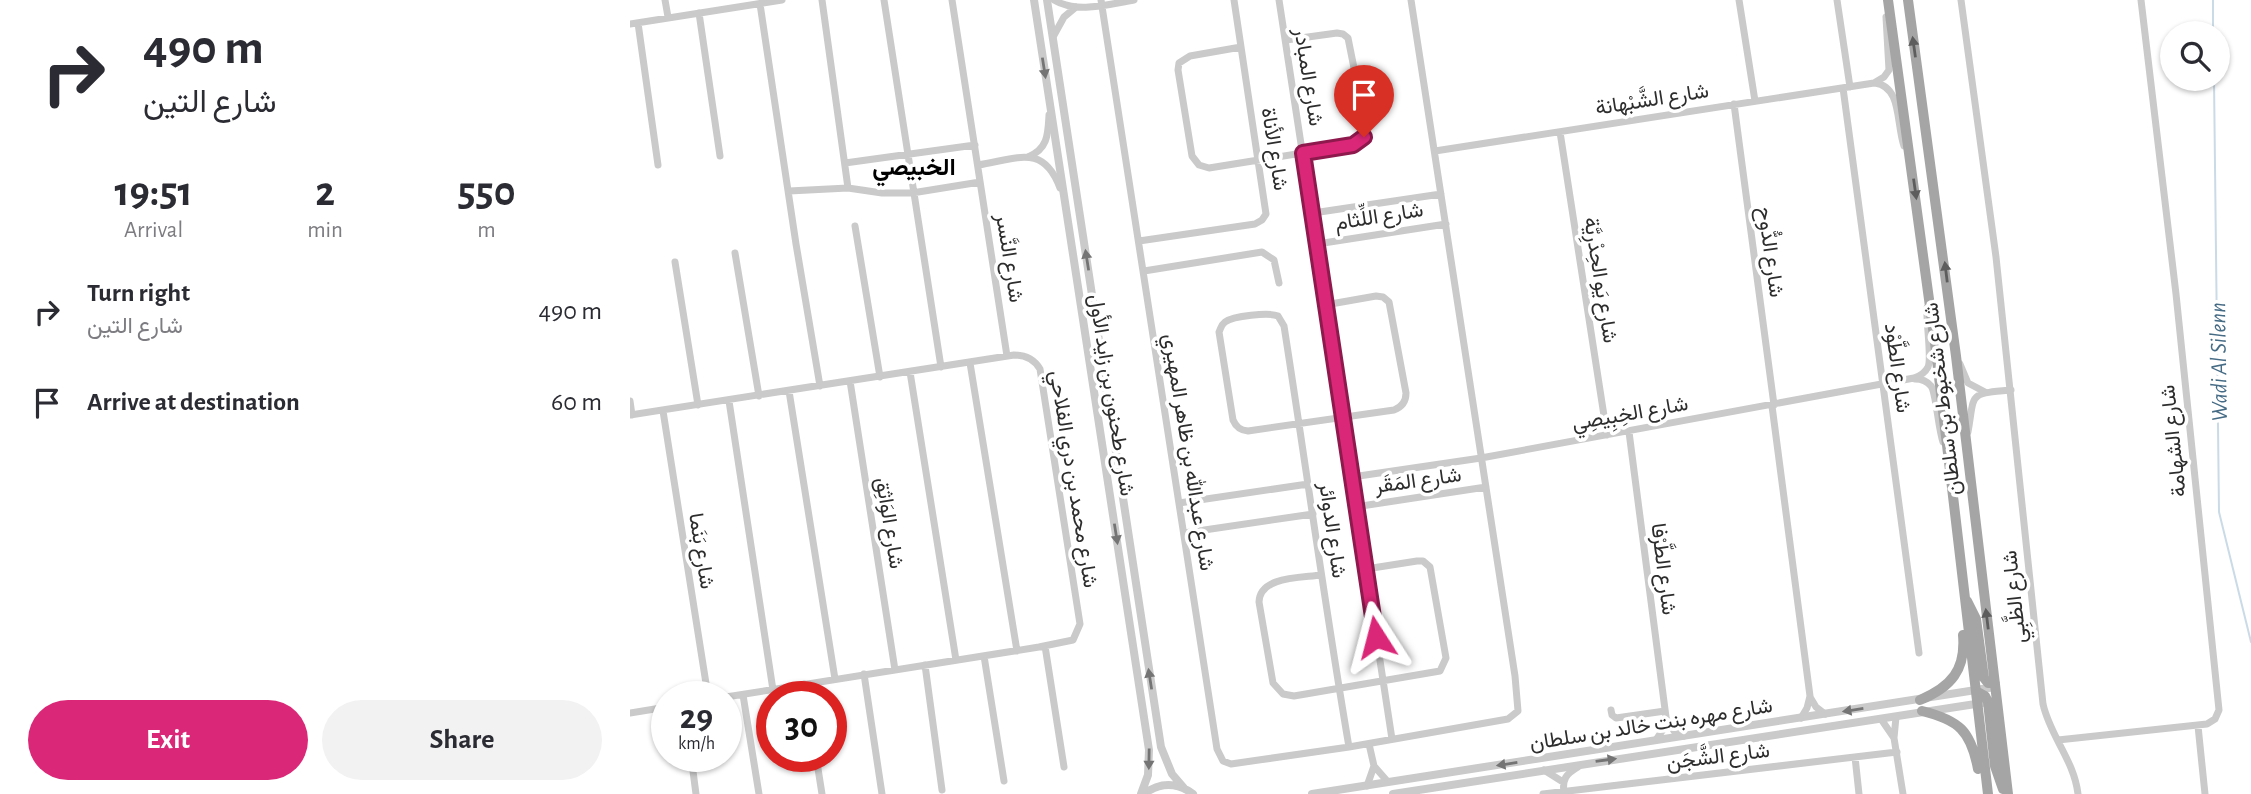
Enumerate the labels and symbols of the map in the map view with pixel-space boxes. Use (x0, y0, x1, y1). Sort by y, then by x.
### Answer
street label: شارع المبادر (1287, 26, 1327, 128)
one-way arrow (1909, 35, 1920, 57)
one-way arrow (1039, 57, 1050, 79)
pin (1334, 65, 1394, 137)
street label: شارع الشَّبْهانة (1593, 75, 1711, 122)
street label: شارع الأناة (1255, 106, 1293, 193)
district label: الخبيصي (872, 156, 956, 187)
one-way arrow (1909, 178, 1920, 200)
street label: شارع اللِّثام (1332, 194, 1425, 237)
street label: شارع الدُّوح (1751, 205, 1791, 299)
street label: شارع النَّسر (989, 211, 1029, 304)
street label: شارع يَو الحِدْرِيَّة (1575, 216, 1621, 345)
one-way arrow (1081, 249, 1092, 271)
one-way arrow (1940, 261, 1951, 283)
street label: شارع طحنون بن زايد الأول (1082, 292, 1140, 498)
street label: شارع شخبوط بن سلطان (1920, 301, 1968, 497)
water label: Wadi Al Silenn (2207, 302, 2232, 422)
street label: شارع الطَّوْد (1878, 321, 1920, 415)
street label: شارع عبدالله بن ظاهر المهيري (1153, 332, 1221, 573)
street label: شارع محمد بن دري الفلاحي (1040, 369, 1101, 590)
street label: شارع الشهامة (2157, 384, 2193, 498)
street label: شارع الخِبِيصِي (1570, 393, 1691, 440)
street label: شارع المَقَر (1372, 463, 1463, 500)
street label: شارع الوَاثِق (869, 476, 907, 571)
street label: شارع الدوائر (1312, 480, 1350, 580)
street label: شارع بَنَما (682, 512, 718, 591)
street label: شارع الطَّرْفا (1644, 521, 1685, 617)
one-way arrow (1111, 524, 1122, 546)
street label: شارع الظَّبِي (1994, 549, 2036, 645)
position arrow (1339, 600, 1413, 674)
one-way arrow (1982, 608, 1993, 630)
one-way arrow (1145, 668, 1156, 690)
speed limit sign: 30 (756, 681, 847, 772)
street label: شارع مهره بنت خالد بن سلطان (1528, 695, 1774, 757)
one-way arrow (1841, 705, 1863, 716)
street label: شارع الشَّجَن (1665, 735, 1771, 776)
one-way arrow (1143, 749, 1155, 771)
one-way arrow (1595, 755, 1617, 766)
one-way arrow (1496, 758, 1518, 769)

